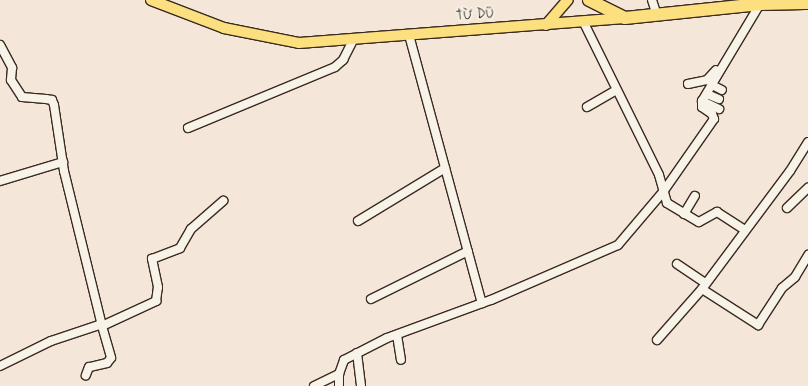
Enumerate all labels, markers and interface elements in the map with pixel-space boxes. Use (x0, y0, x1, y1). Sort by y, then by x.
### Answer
street label: TỪ DŨ (455, 7, 495, 25)

